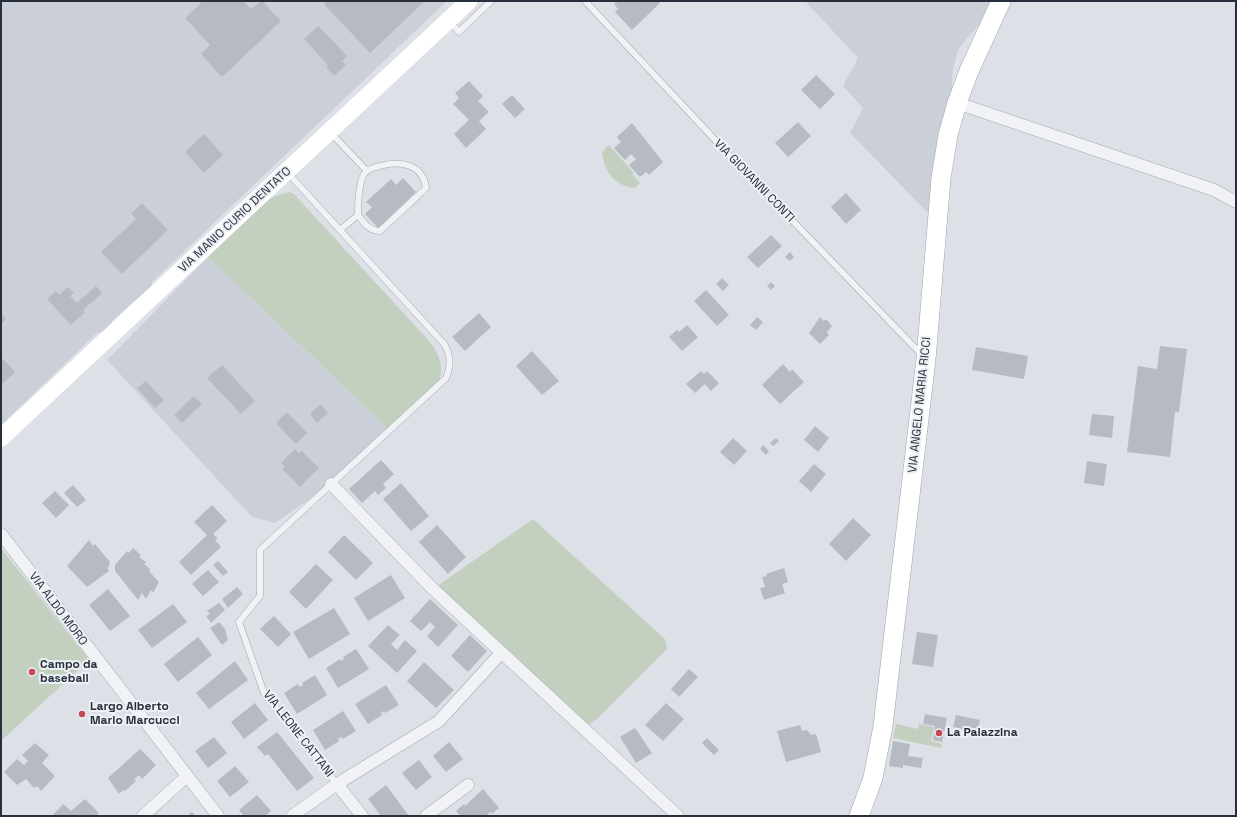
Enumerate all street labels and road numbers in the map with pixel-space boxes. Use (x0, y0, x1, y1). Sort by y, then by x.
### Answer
street label: VIA GIOVANNI CONTI (711, 137, 797, 225)
street label: VIA MANIO CURIO DENTATO (176, 164, 294, 276)
street label: VIA ANGELO MARIA RICCI (906, 336, 934, 474)
street label: VIA ALDO MORO (26, 569, 90, 649)
street label: VIA LEONE CATTANI (260, 688, 336, 780)

